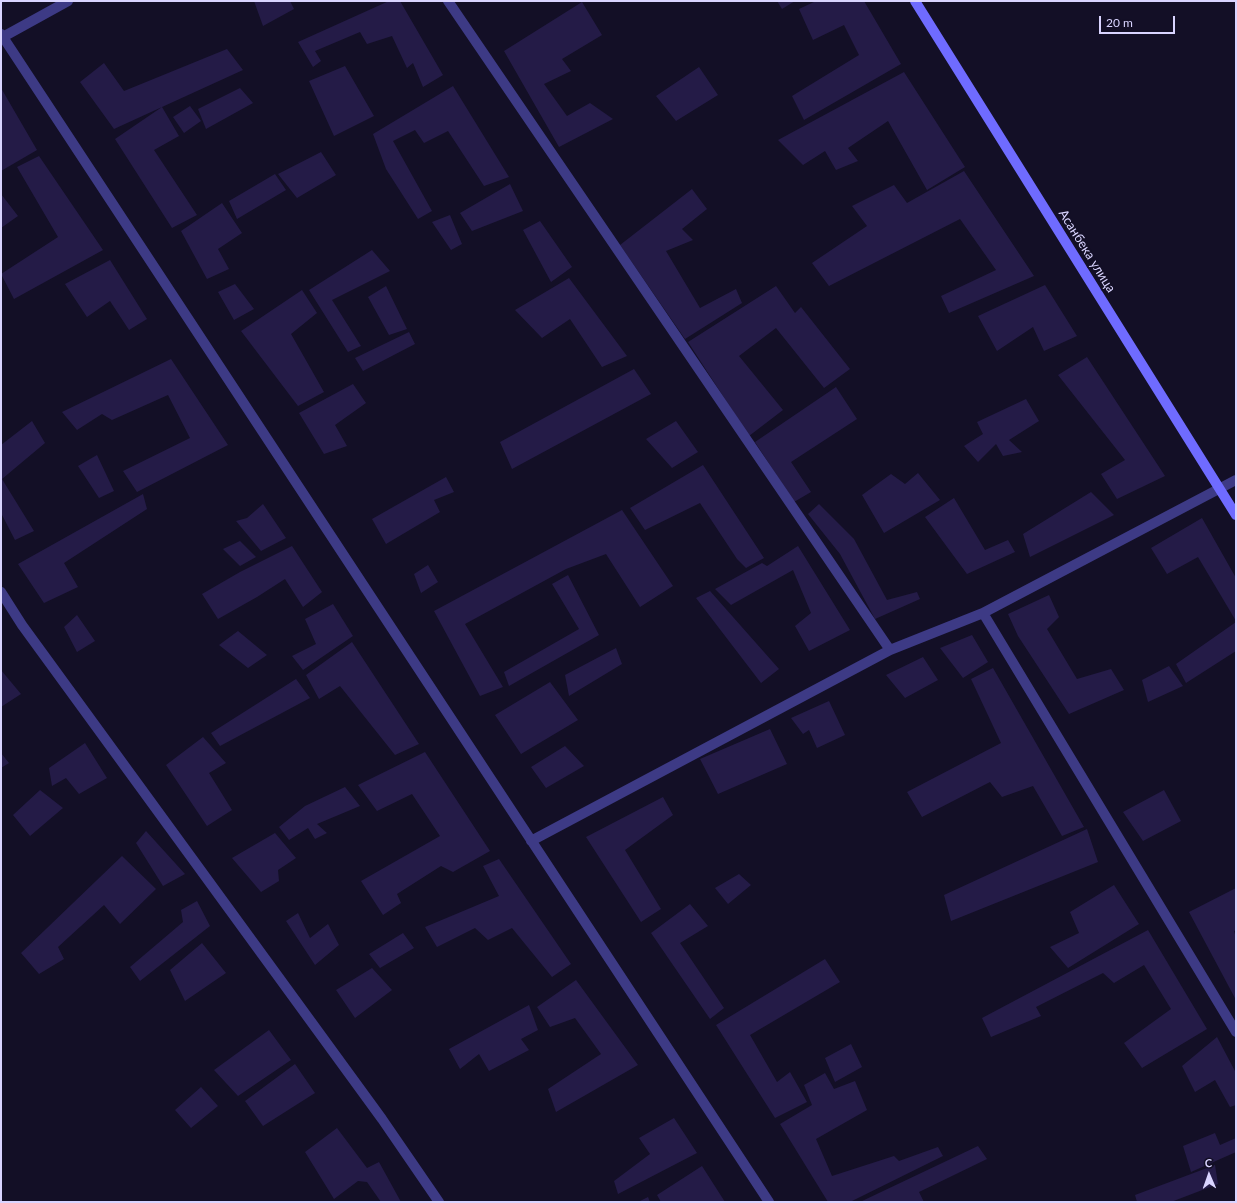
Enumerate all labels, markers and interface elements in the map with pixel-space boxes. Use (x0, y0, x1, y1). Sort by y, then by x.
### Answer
scale bar (1101, 8, 1177, 34)
text: 20 m (1106, 15, 1133, 30)
street label: Асанбека улица (1055, 207, 1119, 295)
north arrow (1189, 1155, 1229, 1195)
text: С (1205, 1156, 1212, 1169)

